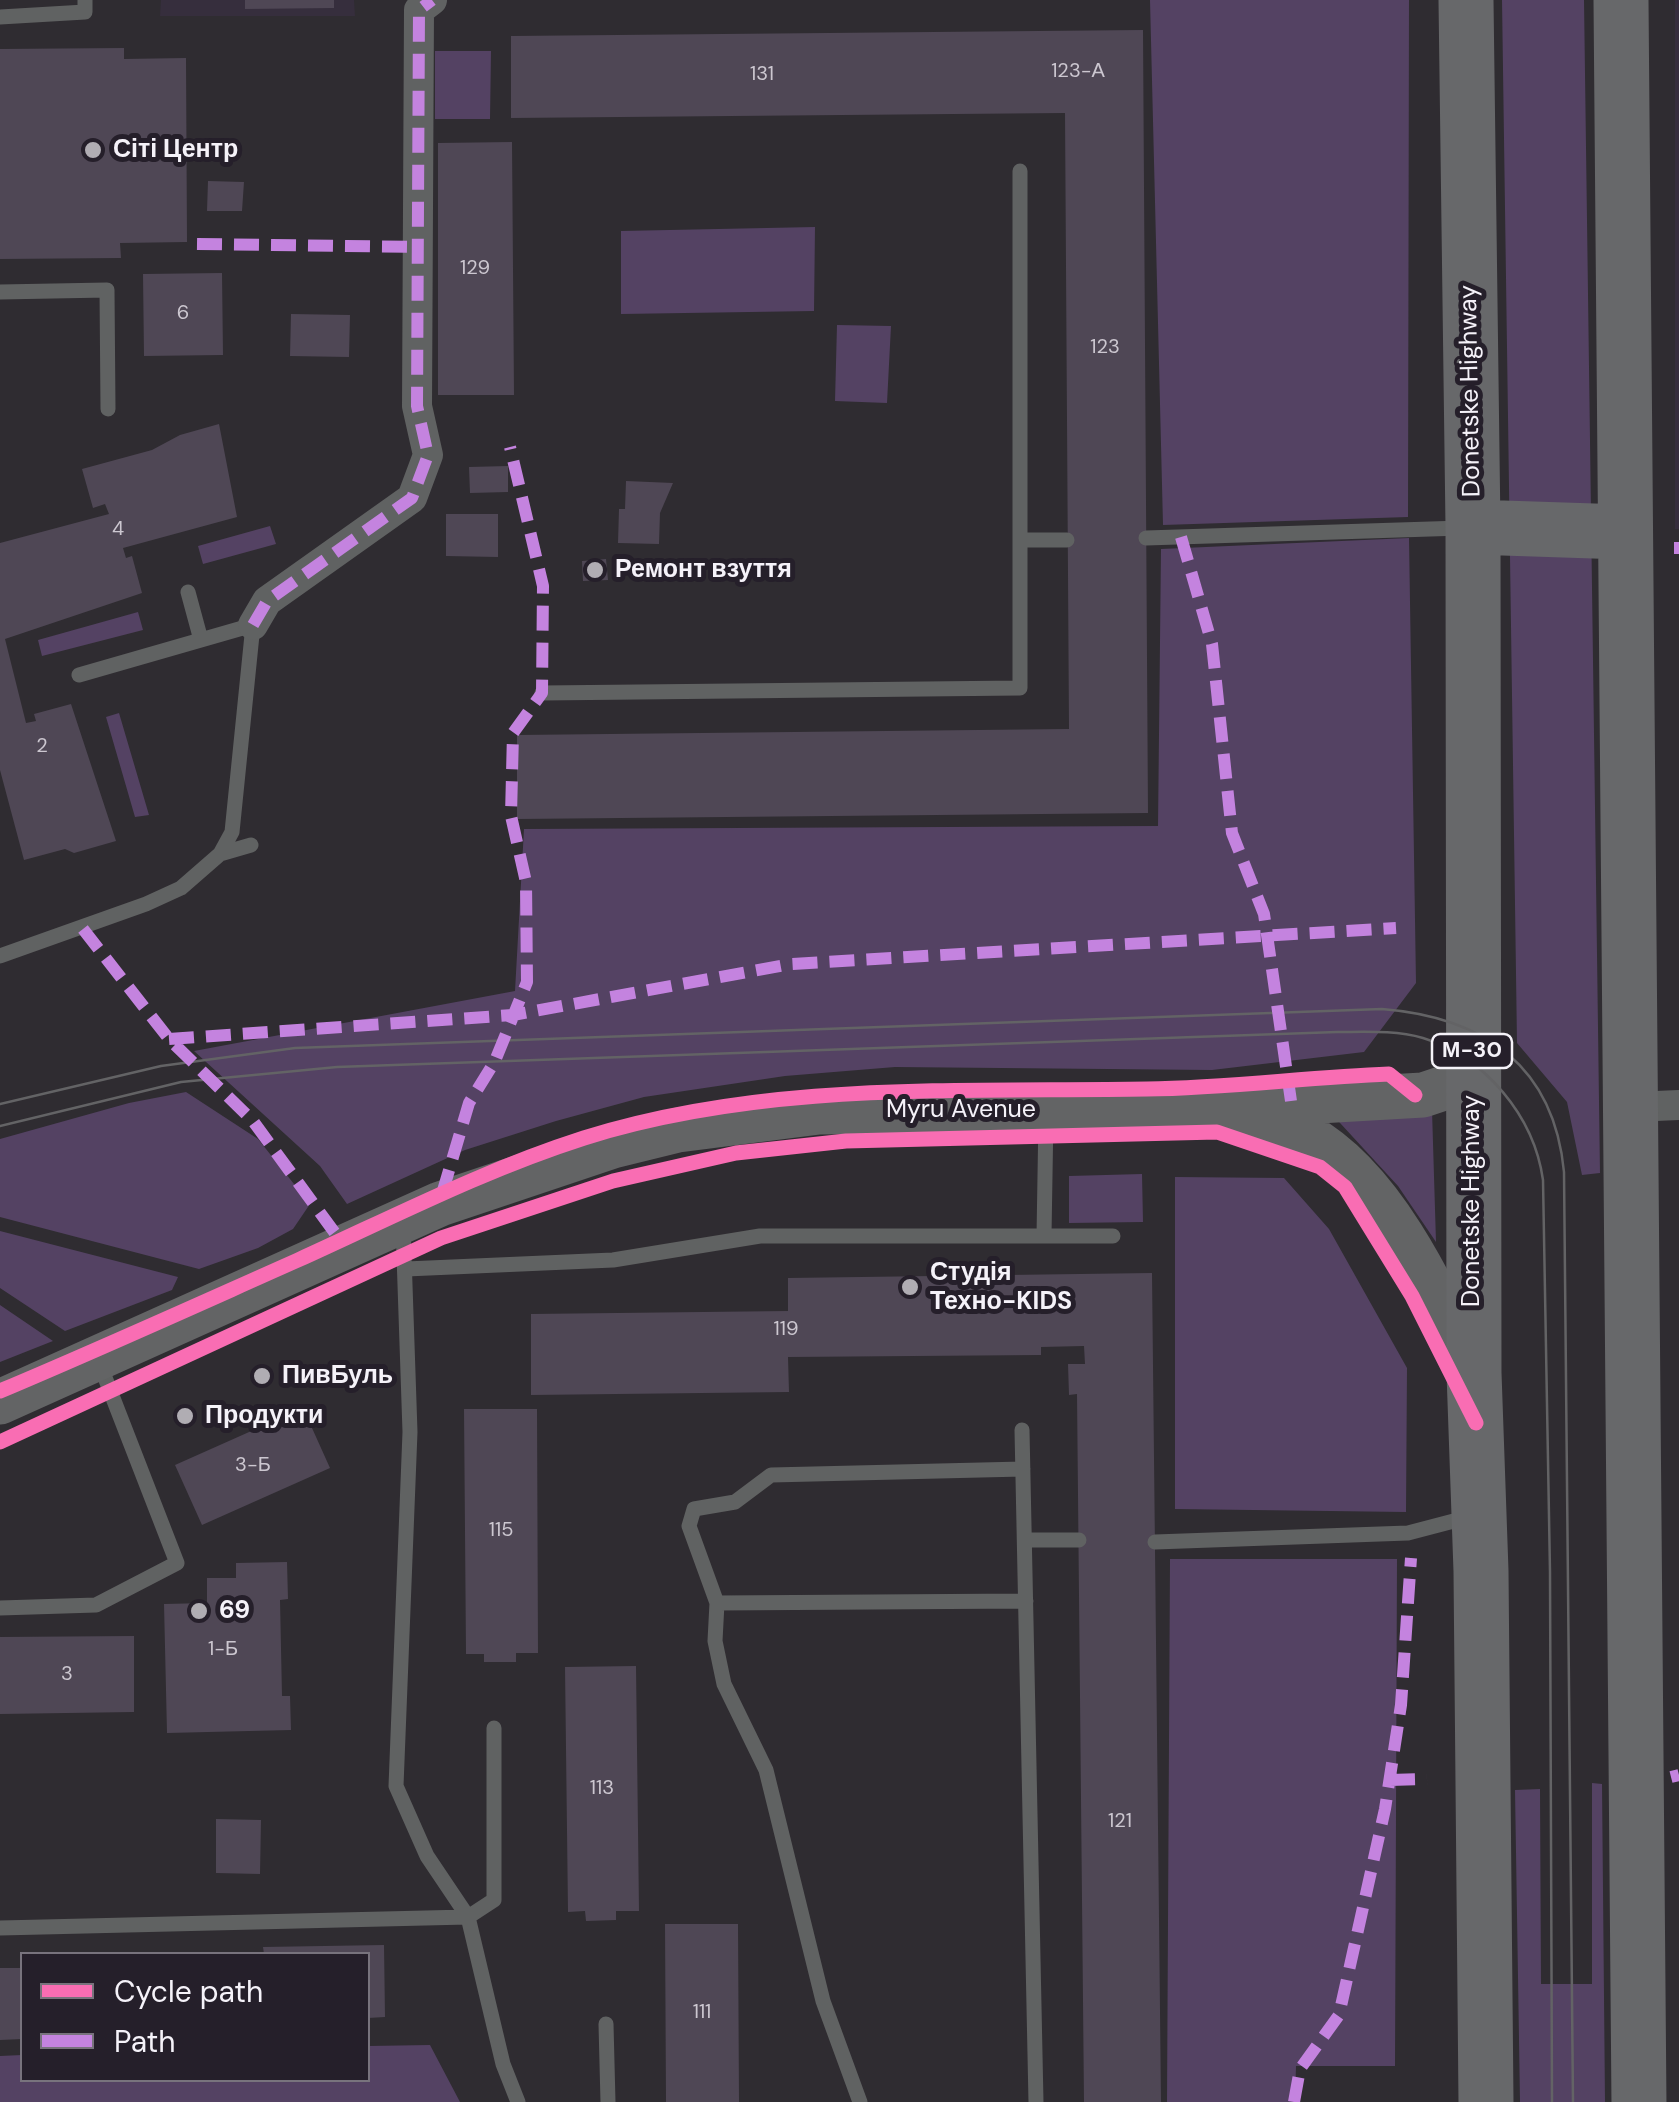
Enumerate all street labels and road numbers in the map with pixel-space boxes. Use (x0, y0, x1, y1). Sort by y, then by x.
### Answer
street label: Donetske Highway (1454, 285, 1488, 497)
road number: М-30 (1432, 1034, 1512, 1068)
street label: Myru Avenue (886, 1095, 1036, 1125)
street label: Donetske Highway (1457, 1095, 1487, 1307)

